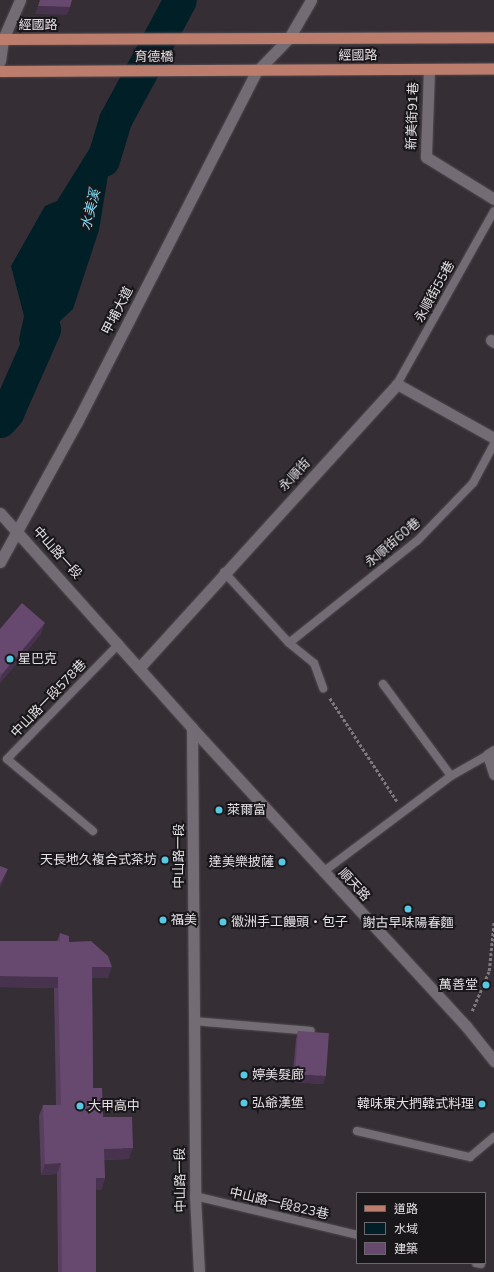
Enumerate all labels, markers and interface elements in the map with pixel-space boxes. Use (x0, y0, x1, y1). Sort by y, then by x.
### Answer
street label: 經國路 (19, 17, 57, 33)
street label: 經國路 (338, 48, 378, 64)
street label: 育德橋 (135, 49, 173, 65)
street label: 新美街91巷 (404, 82, 422, 150)
water label: 水美溪 (78, 188, 104, 232)
street label: 永順街55巷 (412, 259, 458, 325)
street label: 甲埔大道 (99, 284, 137, 338)
street label: 永順街 (276, 455, 314, 495)
street label: 永順街60巷 (362, 515, 424, 571)
street label: 中山路一段 (29, 524, 85, 582)
place label: 星巴克 (18, 651, 57, 667)
marker: 星巴克 (5, 654, 15, 664)
street label: 中山路一段578巷 (8, 657, 90, 741)
place label: 萊爾富 (227, 802, 266, 818)
marker: 萊爾富 (214, 805, 224, 815)
street label: 中山路一段 (171, 824, 187, 888)
place label: 天長地久複合式茶坊 (40, 852, 157, 868)
place label: 達美樂披薩 (209, 854, 274, 870)
marker: 天長地久複合式茶坊 (160, 855, 170, 865)
marker: 達美樂披薩 (277, 857, 287, 867)
street label: 順天路 (335, 865, 373, 905)
marker: 謝古早味陽春麵 (403, 904, 413, 914)
place label: 福美 (171, 912, 197, 928)
place label: 徽洲手工饅頭‧包子 (231, 914, 348, 930)
marker: 福美 (158, 915, 168, 925)
place label: 謝古早味陽春麵 (363, 915, 453, 931)
marker: 徽洲手工饅頭‧包子 (218, 917, 228, 927)
place label: 萬善堂 (439, 977, 478, 993)
marker: 萬善堂 (481, 980, 491, 990)
place label: 婷美髮廊 (252, 1067, 304, 1083)
marker: 婷美髮廊 (239, 1070, 249, 1080)
place label: 弘爺漢堡 (252, 1095, 304, 1111)
place label: 韓味東大捫韓式料理 (357, 1096, 474, 1112)
place label: 大甲高中 (88, 1098, 140, 1114)
marker: 弘爺漢堡 (239, 1098, 249, 1108)
marker: 韓味東大捫韓式料理 (477, 1099, 487, 1109)
marker: 大甲高中 (75, 1101, 85, 1111)
street label: 中山路一段 (173, 1147, 189, 1213)
street label: 中山路一段823巷 (228, 1185, 330, 1223)
legend (356, 1192, 486, 1264)
text: 道路 (394, 1201, 418, 1217)
text: 水域 (394, 1221, 418, 1237)
text: 建築 (394, 1241, 418, 1257)

